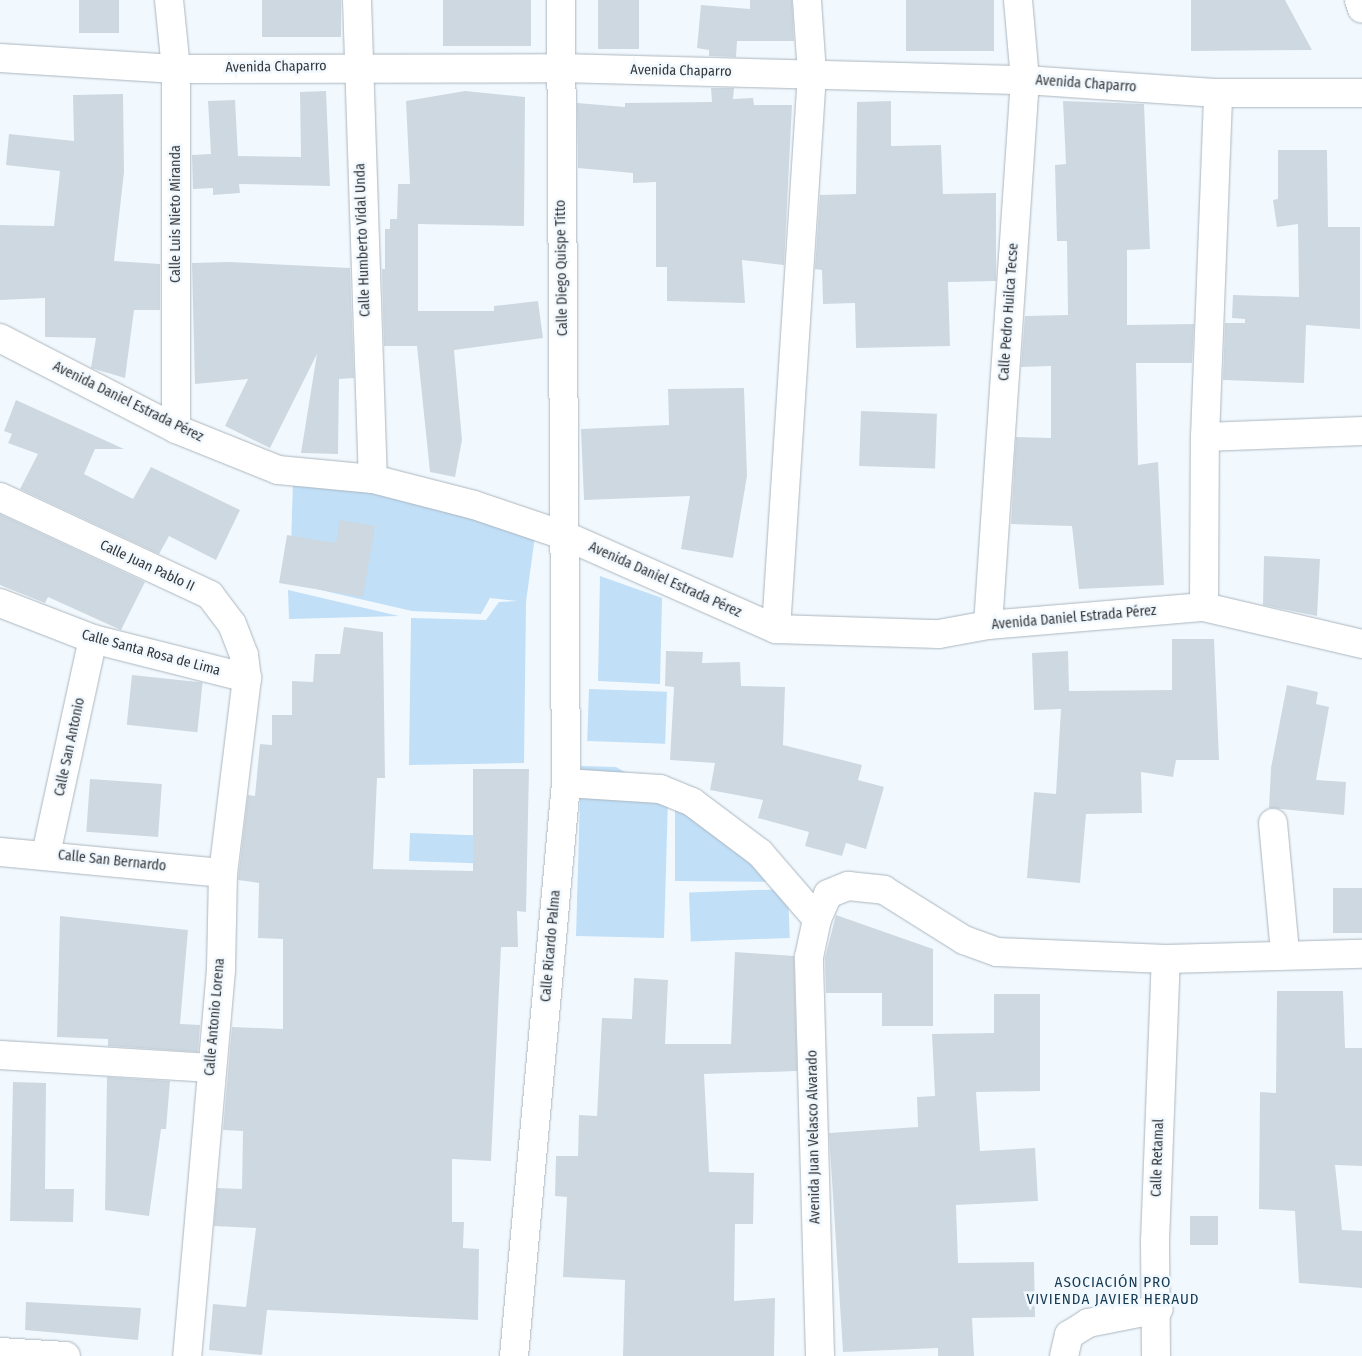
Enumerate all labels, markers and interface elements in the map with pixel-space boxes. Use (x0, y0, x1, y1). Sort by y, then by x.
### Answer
street label: Avenida Chaparro (225, 58, 327, 76)
street label: Avenida Chaparro (630, 62, 732, 80)
street label: Avenida Chaparro (1035, 72, 1137, 96)
street label: Calle Luis Nieto Miranda (168, 145, 184, 283)
street label: Calle Humberto Vidal Unda (352, 163, 374, 317)
street label: Calle Diego Quispe Titto (552, 200, 572, 336)
street label: Calle Pedro Huilca Tecse (996, 242, 1022, 382)
street label: Avenida Daniel Estrada Pérez (50, 358, 206, 446)
street label: Calle Juan Pablo II (97, 537, 197, 595)
street label: Avenida Daniel Estrada Pérez (586, 539, 744, 621)
street label: Avenida Daniel Estrada Pérez (991, 602, 1157, 634)
street label: Calle Santa Rosa de Lima (80, 626, 222, 680)
street label: Calle San Antonio (51, 696, 89, 798)
street label: Calle San Bernardo (57, 847, 167, 875)
street label: Calle Ricardo Palma (538, 889, 564, 1003)
street label: Calle Antonio Lorena (201, 957, 229, 1077)
street label: Avenida Juan Velasco Alvarado (804, 1050, 824, 1224)
street label: Calle Retamal (1148, 1119, 1168, 1197)
district label: ASOCIACIÓN PRO VIVIENDA JAVIER HERAUD (1024, 1273, 1202, 1308)

